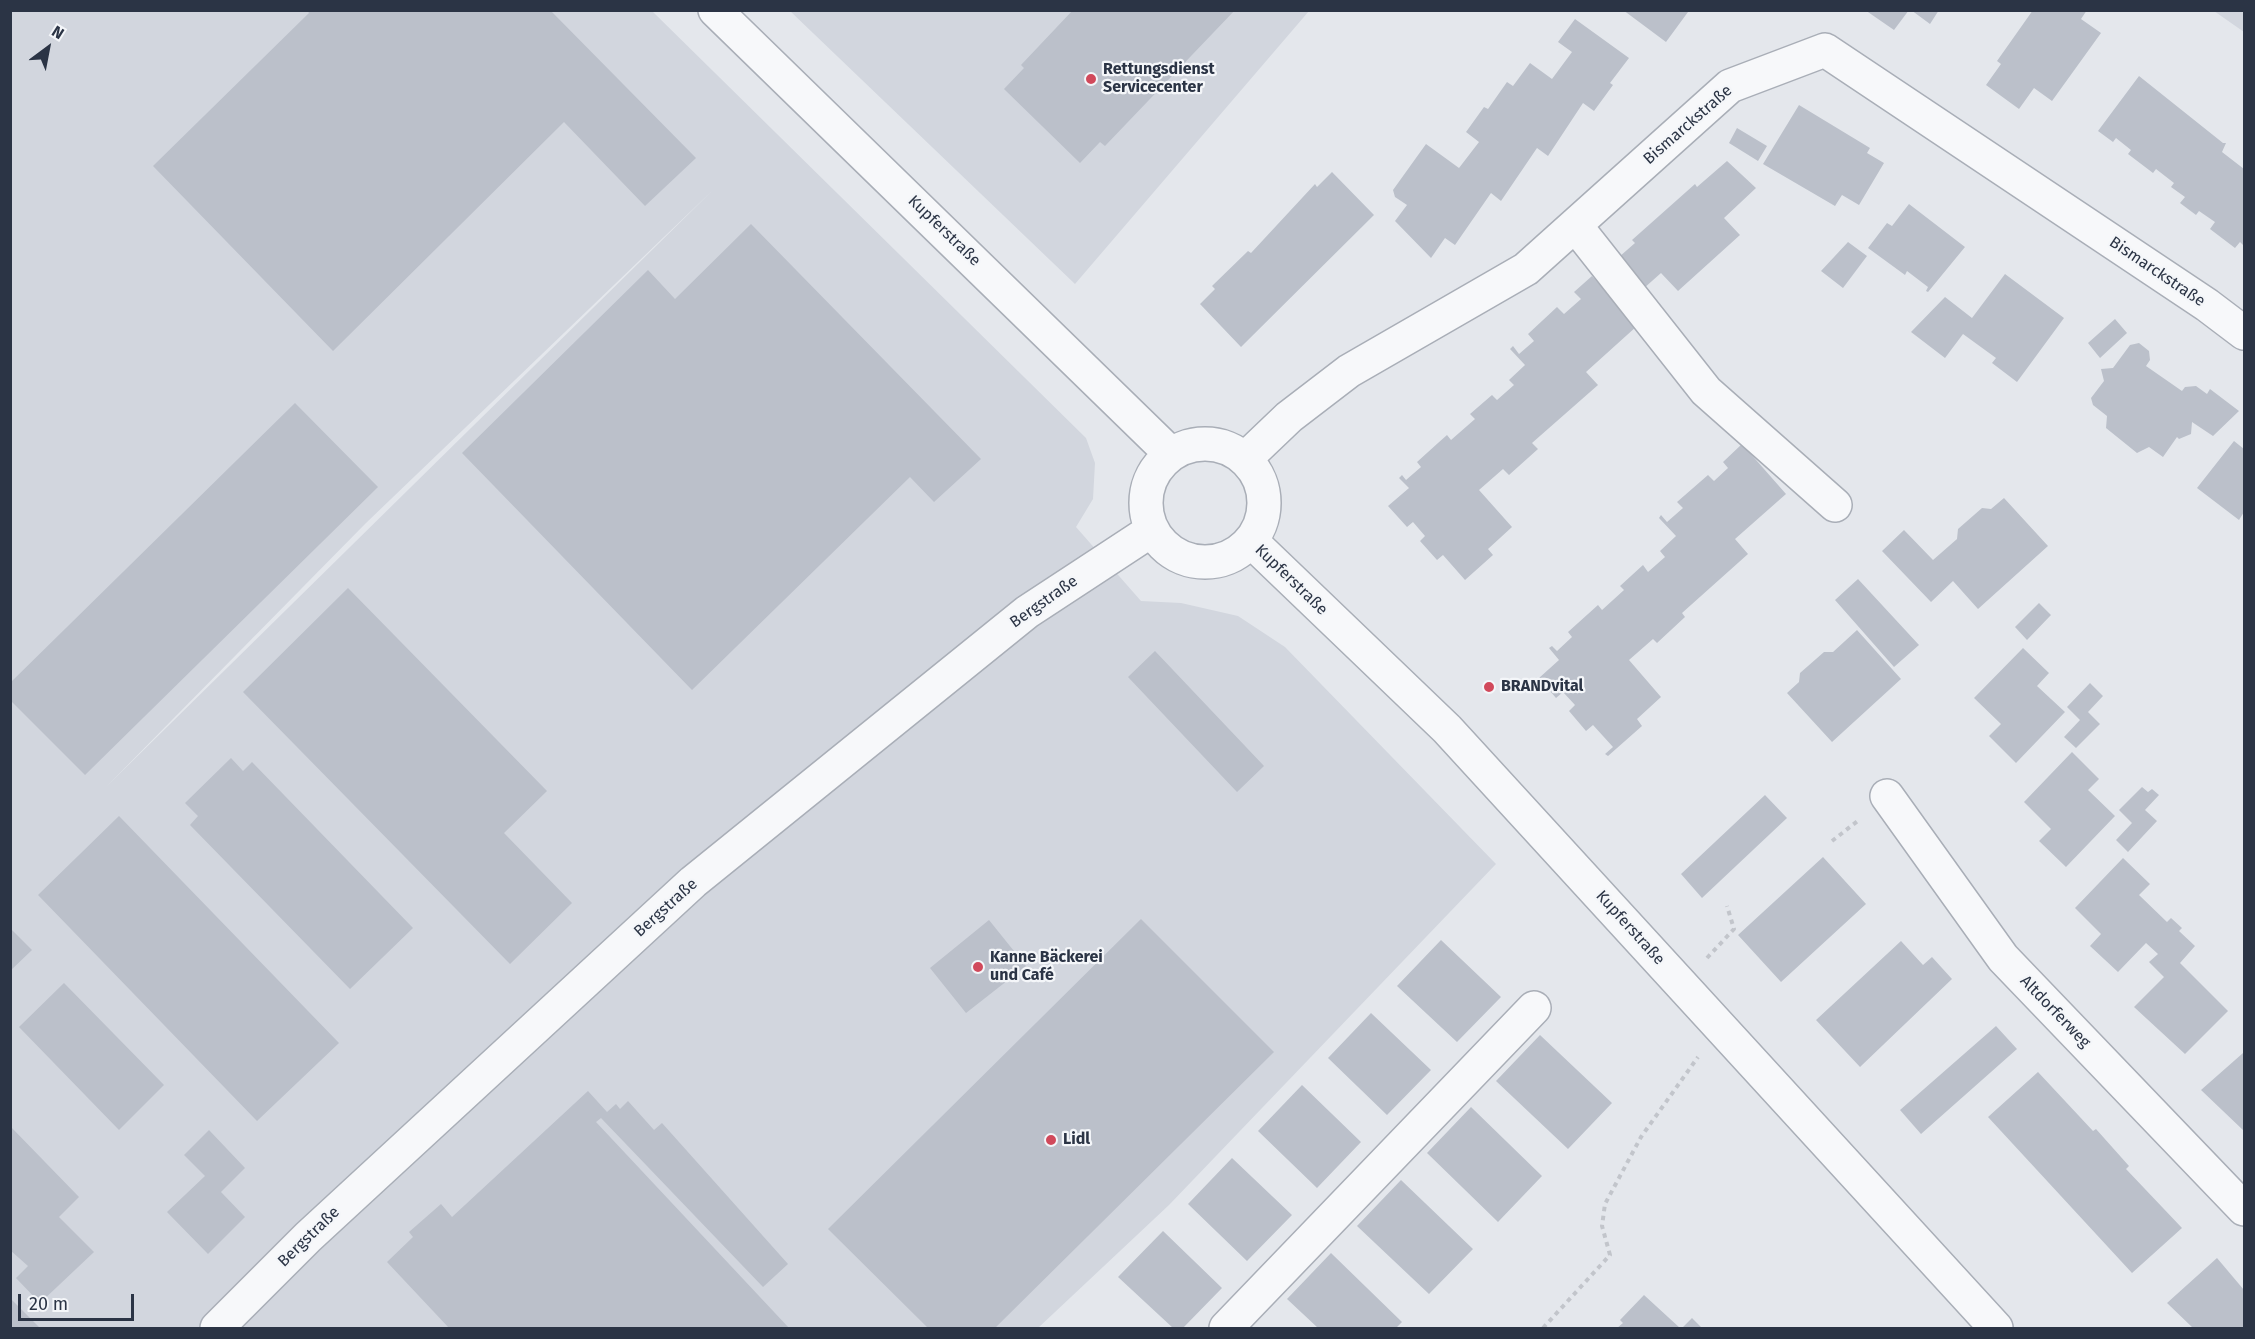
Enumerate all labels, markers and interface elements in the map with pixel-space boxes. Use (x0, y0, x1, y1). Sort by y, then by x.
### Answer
north arrow (18, 18, 78, 78)
text: N (48, 21, 67, 43)
place label: Rettungsdienst Servicecenter (1103, 60, 1215, 98)
marker: Rettungsdienst Servicecenter (1084, 72, 1098, 86)
street label: Bismarckstraße (1640, 81, 1736, 169)
street label: Kupferstraße (904, 192, 984, 270)
street label: Bismarckstraße (2105, 233, 2209, 311)
street label: Kupferstraße (1251, 541, 1331, 619)
street label: Bergstraße (1006, 572, 1082, 632)
place label: BRANDvital (1501, 677, 1583, 697)
marker: BRANDvital (1482, 680, 1496, 694)
street label: Bergstraße (630, 875, 702, 941)
street label: Kupferstraße (1592, 887, 1668, 969)
place label: Kanne Bäckerei und Café (990, 948, 1103, 986)
marker: Kanne Bäckerei und Café (971, 960, 985, 974)
street label: Altdorferweg (2016, 972, 2094, 1052)
place label: Lidl (1063, 1130, 1090, 1150)
marker: Lidl (1044, 1133, 1058, 1147)
street label: Bergstraße (274, 1203, 344, 1271)
scale bar (21, 1282, 136, 1320)
text: 20 m (29, 1293, 68, 1315)

